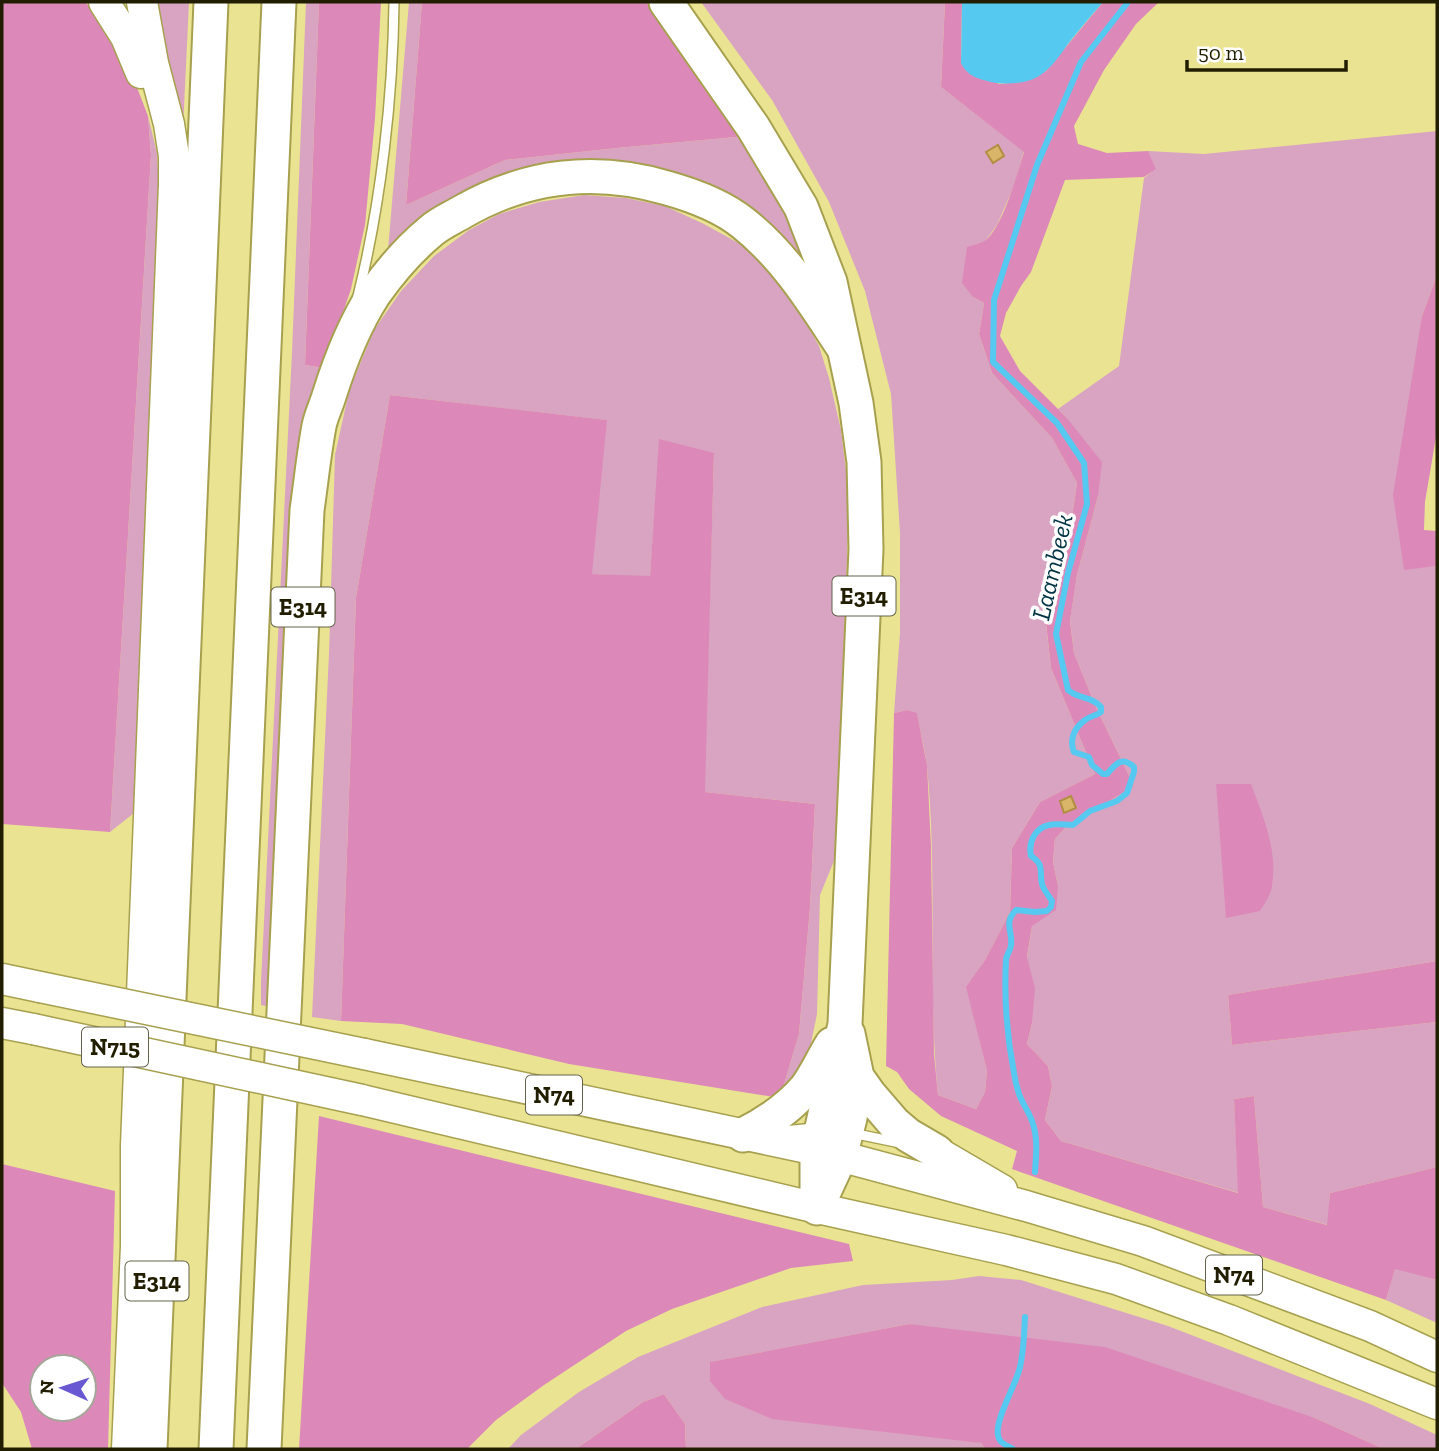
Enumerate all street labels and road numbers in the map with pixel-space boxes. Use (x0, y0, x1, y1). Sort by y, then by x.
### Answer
road number: E314 (832, 576, 896, 616)
road number: E314 (272, 587, 334, 626)
road number: N715 (82, 1028, 148, 1066)
road number: N74 (526, 1076, 582, 1114)
road number: N74 (1206, 1256, 1262, 1294)
road number: E314 (125, 1262, 188, 1300)

